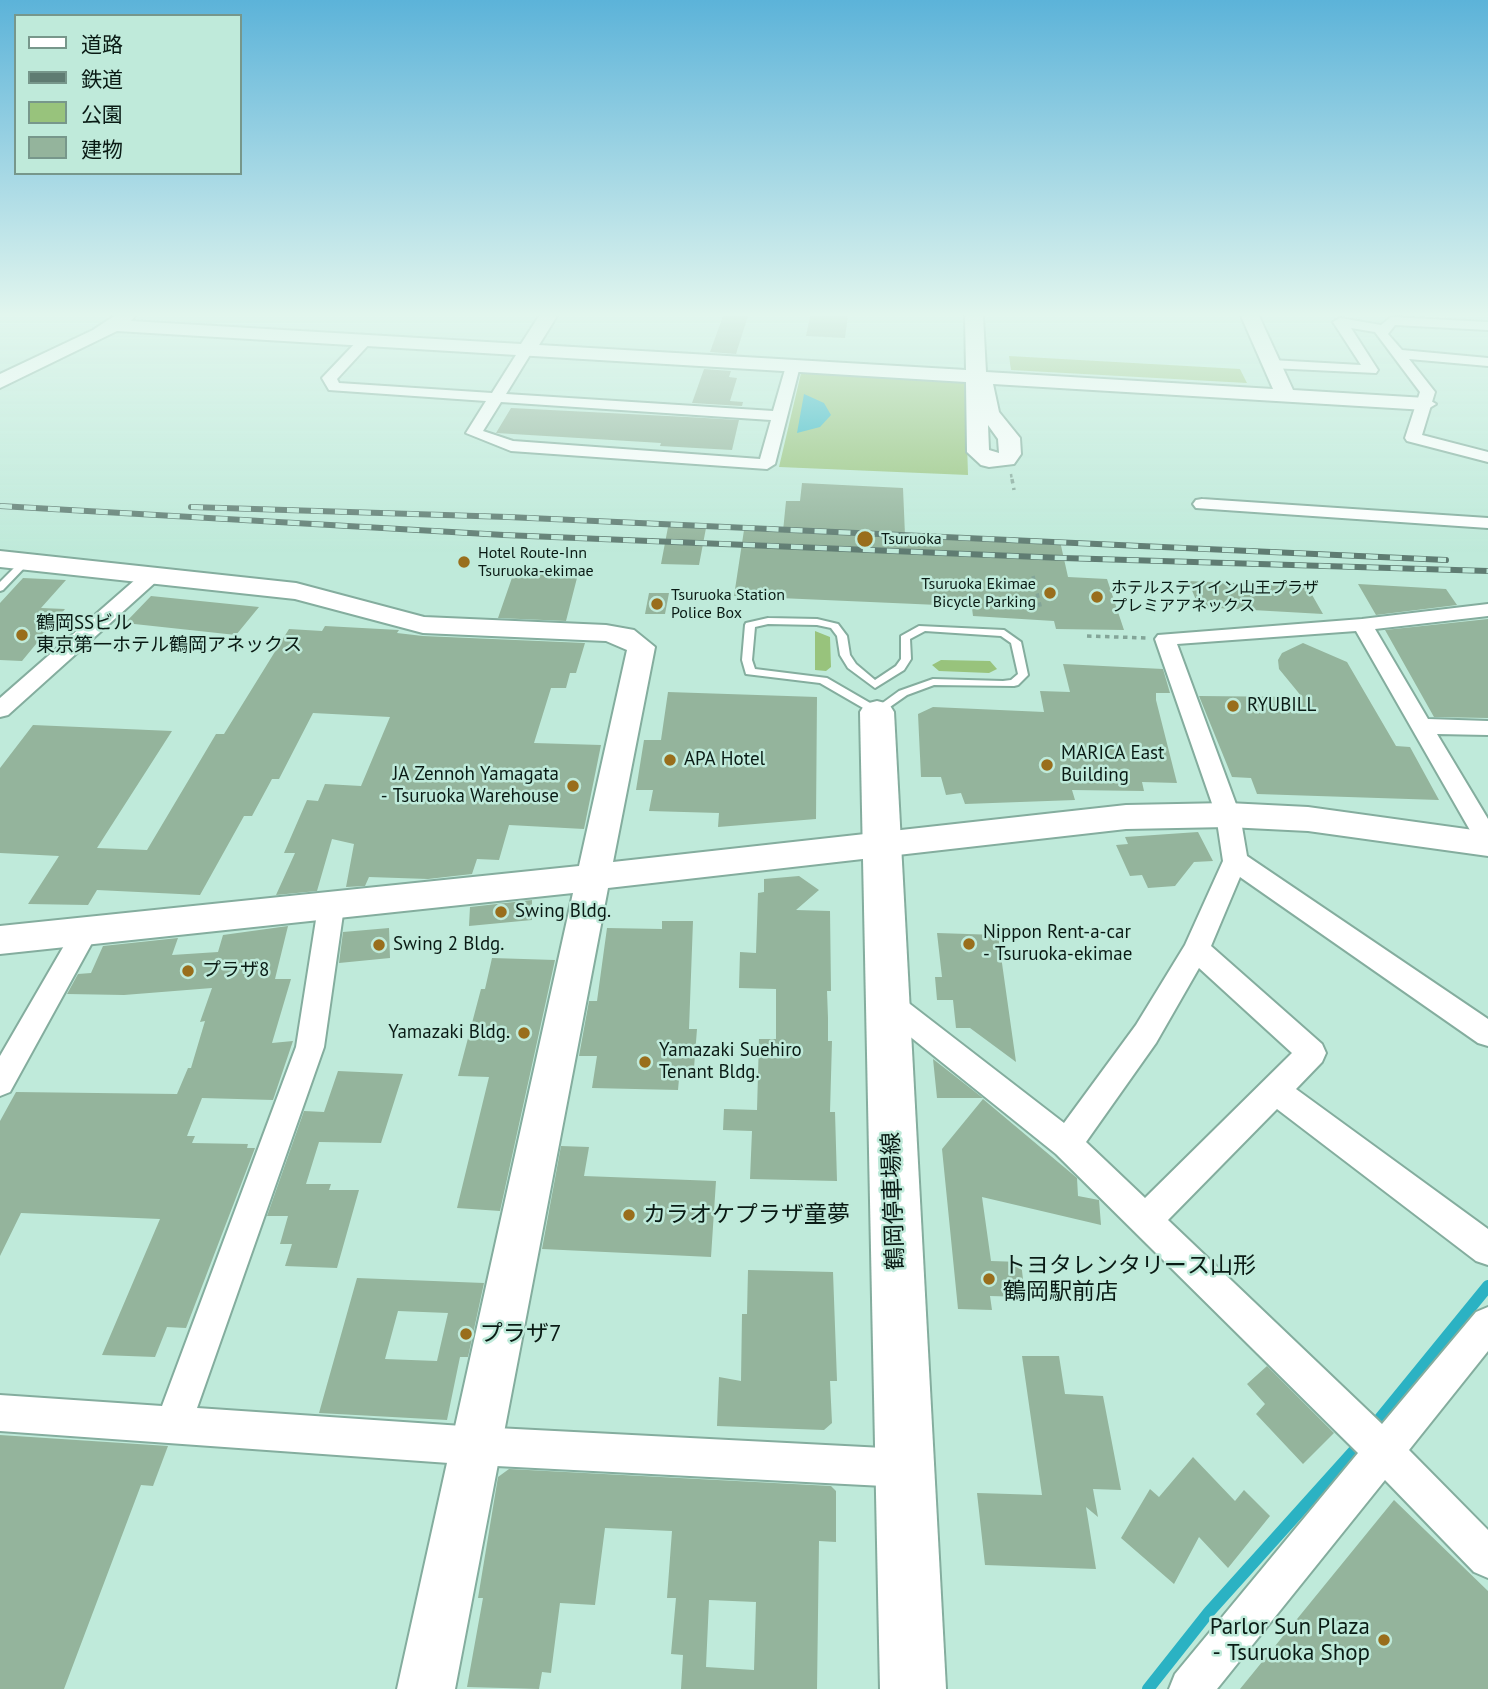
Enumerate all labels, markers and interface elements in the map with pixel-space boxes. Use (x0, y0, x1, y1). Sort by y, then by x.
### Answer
legend (14, 14, 242, 175)
text: 道路 (81, 31, 123, 58)
text: 鉄道 (81, 66, 123, 93)
text: 公園 (81, 101, 123, 128)
text: 建物 (81, 136, 123, 163)
marker: Tsuruoka (855, 529, 875, 549)
place label: Tsuruoka (881, 529, 942, 549)
place label: Hotel Route-Inn Tsuruoka-ekimae (478, 543, 594, 581)
marker: Hotel Route-Inn Tsuruoka-ekimae (456, 554, 472, 570)
place label: Tsuruoka Ekimae Bicycle Parking (921, 574, 1036, 612)
place label: ホテルステイイン山王プラザ プレミアアネックス (1111, 578, 1319, 616)
place label: Tsuruoka Station Police Box (671, 585, 785, 623)
marker: Tsuruoka Ekimae Bicycle Parking (1042, 585, 1058, 601)
marker: ホテルステイイン山王プラザ プレミアアネックス (1089, 589, 1105, 605)
marker: Tsuruoka Station Police Box (649, 596, 665, 612)
place label: 鶴岡SSビル 東京第一ホテル鶴岡アネックス (36, 613, 302, 657)
marker: 鶴岡SSビル 東京第一ホテル鶴岡アネックス (14, 627, 30, 643)
place label: RYUBILL (1247, 695, 1316, 717)
marker: RYUBILL (1225, 698, 1241, 714)
place label: MARICA East Building (1061, 743, 1165, 787)
place label: APA Hotel (684, 749, 765, 771)
marker: APA Hotel (662, 752, 678, 768)
marker: MARICA East Building (1039, 757, 1055, 773)
place label: JA Zennoh Yamagata - Tsuruoka Warehouse (381, 764, 559, 808)
marker: JA Zennoh Yamagata - Tsuruoka Warehouse (565, 778, 581, 794)
place label: Swing Bldg. (515, 901, 611, 923)
marker: Swing Bldg. (493, 904, 509, 920)
place label: Nippon Rent-a-car - Tsuruoka-ekimae (983, 922, 1132, 966)
place label: Swing 2 Bldg. (393, 934, 504, 956)
marker: Nippon Rent-a-car - Tsuruoka-ekimae (961, 936, 977, 952)
marker: Swing 2 Bldg. (371, 937, 387, 953)
place label: プラザ8 (202, 960, 269, 982)
marker: プラザ8 (180, 963, 196, 979)
place label: Yamazaki Bldg. (388, 1022, 510, 1044)
marker: Yamazaki Bldg. (516, 1025, 532, 1041)
place label: Yamazaki Suehiro Tenant Bldg. (659, 1040, 802, 1084)
marker: Yamazaki Suehiro Tenant Bldg. (637, 1054, 653, 1070)
street label: 鶴岡停車場線 (878, 1132, 910, 1270)
place label: カラオケプラザ童夢 (643, 1201, 850, 1229)
marker: カラオケプラザ童夢 (621, 1207, 637, 1223)
place label: トヨタレンタリース山形 鶴岡駅前店 (1003, 1252, 1256, 1306)
marker: トヨタレンタリース山形 鶴岡駅前店 (981, 1271, 997, 1287)
place label: プラザ7 (480, 1320, 562, 1348)
marker: プラザ7 (458, 1326, 474, 1342)
place label: Parlor Sun Plaza - Tsuruoka Shop (1210, 1613, 1370, 1667)
marker: Parlor Sun Plaza - Tsuruoka Shop (1376, 1632, 1392, 1648)

